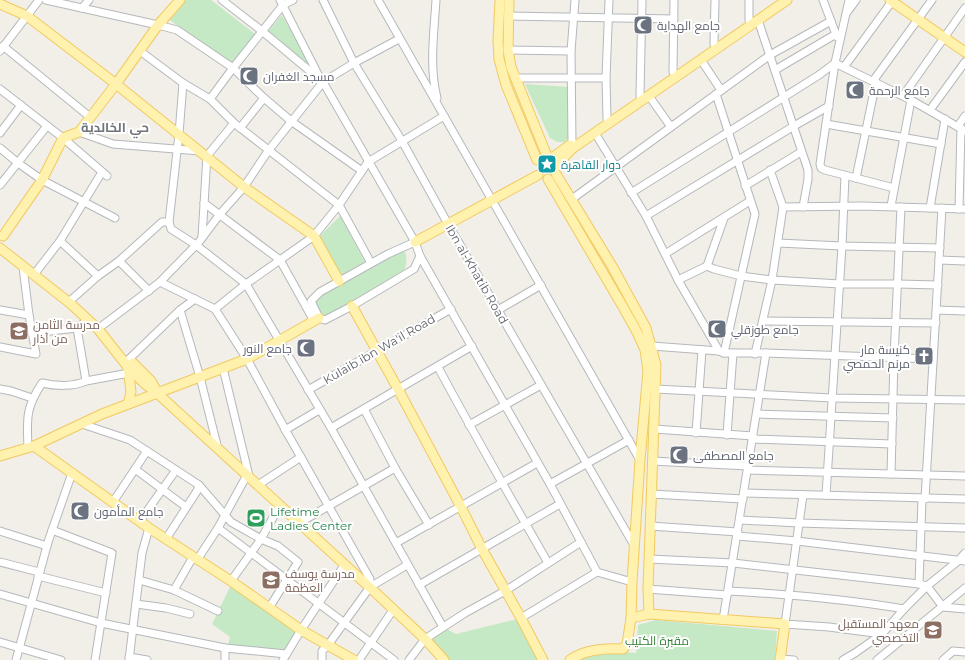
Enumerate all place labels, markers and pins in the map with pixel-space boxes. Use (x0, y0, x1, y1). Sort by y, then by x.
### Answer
mosque icon: جامع الهداية (632, 14, 654, 36)
place label: جامع الهداية (657, 18, 720, 34)
mosque icon: مسجد الغفران (238, 65, 260, 87)
place label: مسجد الغفران (263, 69, 334, 84)
mosque icon: جامع الرحمة (844, 79, 866, 101)
place label: جامع الرحمة (869, 83, 929, 99)
place icon: دوار القاهرة (536, 153, 558, 175)
place label: دوار القاهرة (561, 157, 621, 172)
place label: مدرسة الثامن من آذار (32, 317, 100, 346)
mosque icon: جامع طوزقلي (706, 318, 728, 340)
school or university icon: مدرسة الثامن من آذار (8, 320, 30, 342)
place label: جامع طوزقلي (731, 322, 799, 340)
mosque icon: جامع النور (295, 337, 317, 359)
place label: جامع النور (242, 341, 292, 357)
place label: كنيسة مار مرنم الحمصي (843, 342, 910, 374)
church icon: كنيسة مار مرنم الحمصي (913, 345, 935, 367)
mosque icon: جامع المصطفى (668, 444, 690, 466)
place label: جامع المصطفى (693, 448, 774, 464)
mosque icon: جامع المأمون (69, 500, 91, 522)
place label: جامع المأمون (94, 504, 163, 520)
place label: Lifetime Ladies Center (270, 504, 352, 533)
sports icon: Lifetime Ladies Center (245, 507, 267, 529)
place label: مدرسة يوسف العظمة (285, 566, 355, 595)
school or university icon: مدرسة يوسف العظمة (260, 569, 282, 591)
place label: معهد المستقبل التخصصي (838, 616, 919, 648)
school or university icon: معهد المستقبل التخصصي (922, 619, 944, 641)

